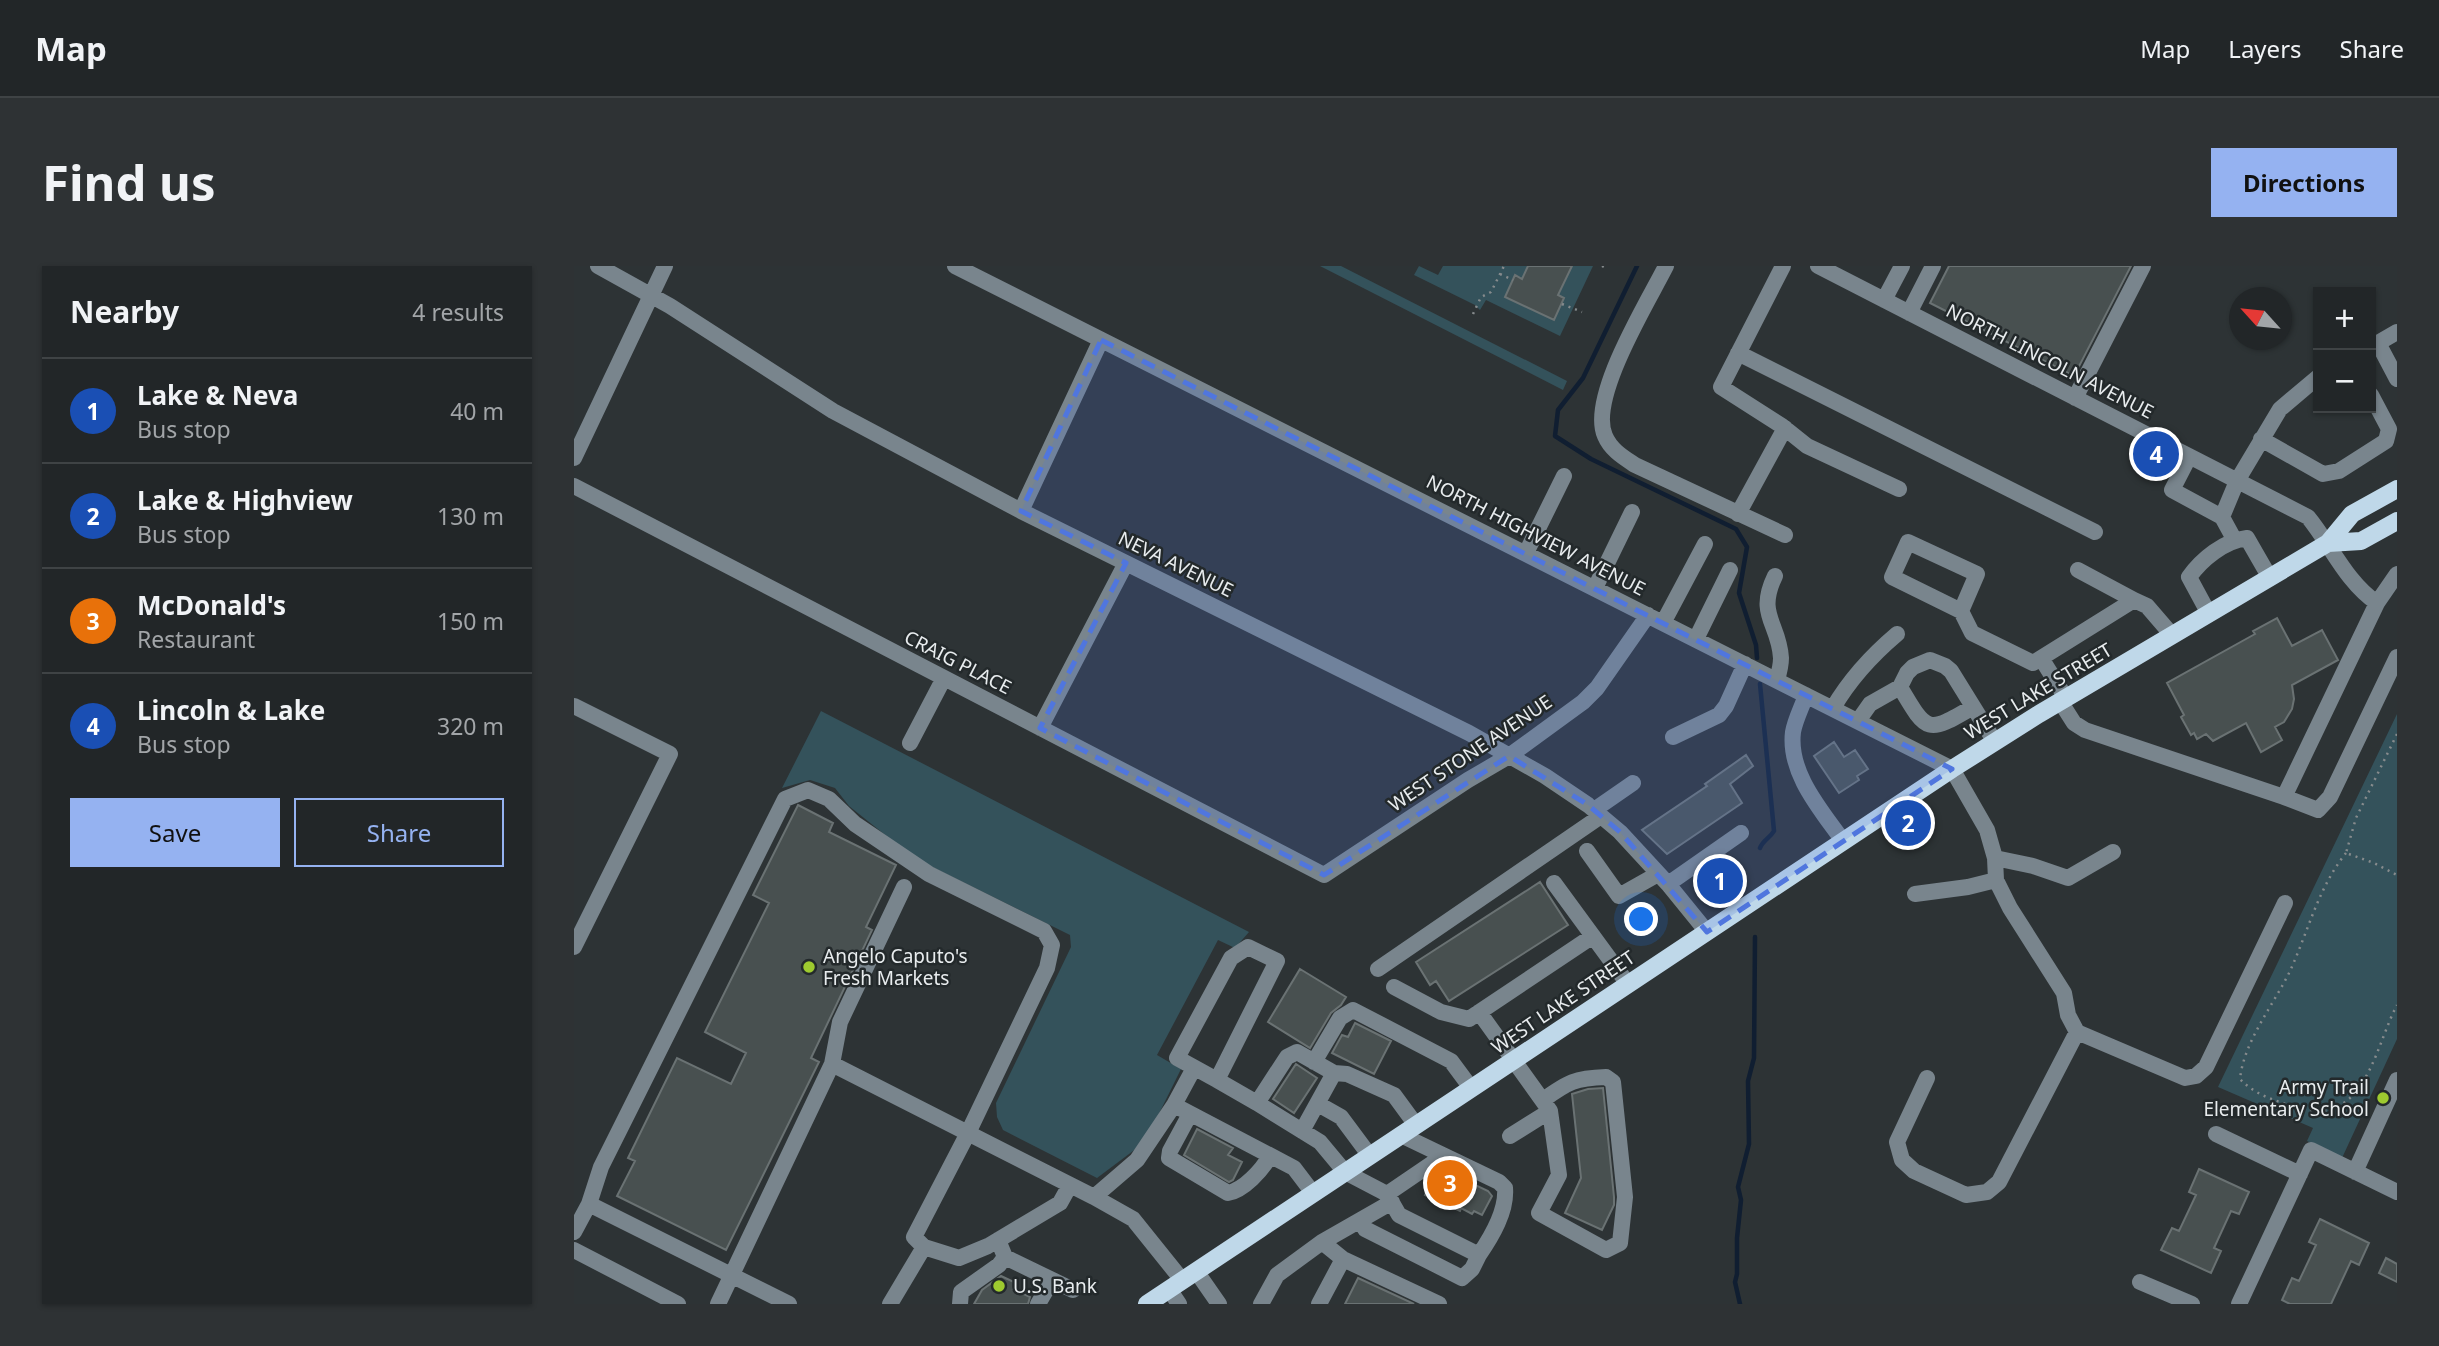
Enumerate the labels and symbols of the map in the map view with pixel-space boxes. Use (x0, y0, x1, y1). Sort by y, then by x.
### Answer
north arrow (2229, 287, 2292, 350)
street label: NORTH LINCOLN AVENUE (1942, 297, 2158, 425)
pin: 4 (2133, 428, 2179, 480)
street label: NORTH HIGHVIEW AVENUE (1422, 468, 1650, 602)
street label: NEVA AVENUE (1114, 525, 1238, 603)
street label: CRAIG PLACE (900, 624, 1016, 700)
street label: WEST LAKE STREET (1959, 636, 2117, 745)
street label: WEST STONE AVENUE (1383, 689, 1557, 817)
pin: 2 (1885, 797, 1931, 849)
pin: 1 (1697, 855, 1743, 907)
your location (1624, 902, 1658, 936)
place label: Angelo Caputo's Fresh Markets (823, 943, 968, 991)
street label: WEST LAKE STREET (1486, 944, 1640, 1060)
marker: Angelo Caputo's Fresh Markets (801, 959, 817, 975)
place label: Army Trail Elementary School (2203, 1074, 2369, 1122)
marker: Army Trail Elementary School (2375, 1090, 2391, 1106)
pin: 3 (1427, 1157, 1473, 1209)
place label: U.S. Bank (1013, 1273, 1097, 1299)
marker: U.S. Bank (991, 1278, 1007, 1294)

